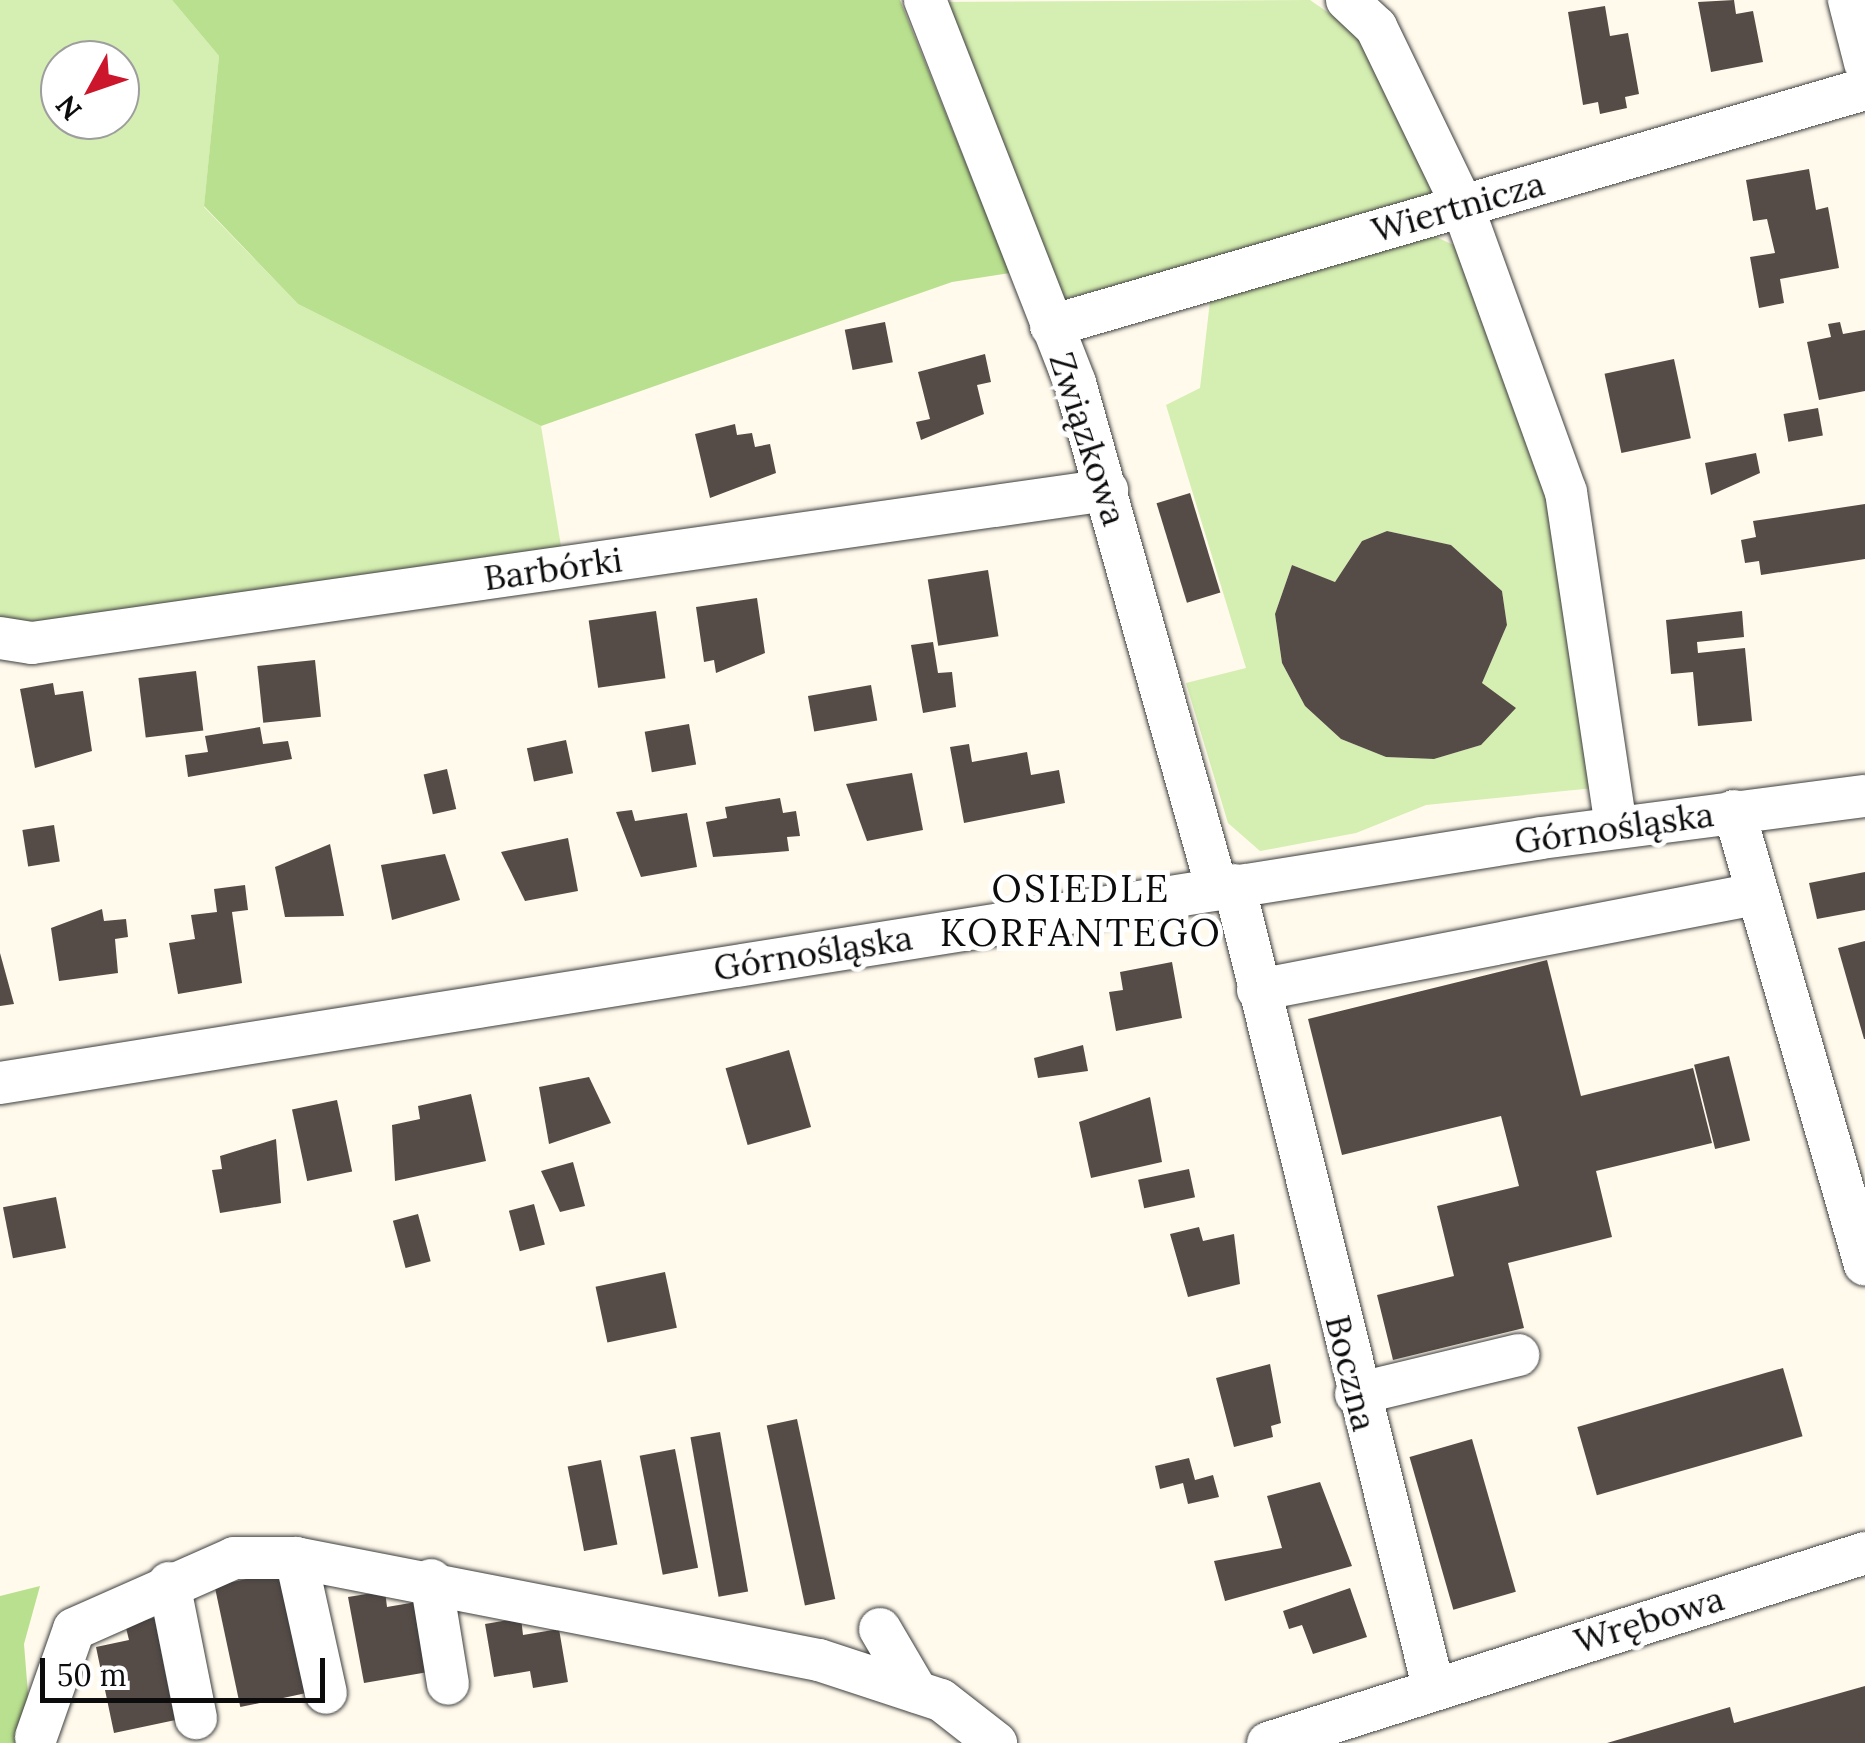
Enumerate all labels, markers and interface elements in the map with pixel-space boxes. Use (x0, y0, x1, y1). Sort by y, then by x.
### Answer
north arrow (40, 40, 140, 140)
text: N (48, 88, 89, 128)
street label: Wiertnicza (1367, 162, 1549, 252)
street label: Związkowa (1040, 347, 1136, 531)
street label: Barbórki (481, 539, 625, 599)
street label: Górnośląska (1512, 793, 1716, 863)
district label: OSIEDLE KORFANTEGO (940, 866, 1222, 956)
street label: Górnośląska (711, 917, 915, 989)
street label: Boczna (1316, 1311, 1386, 1435)
street label: Wrębowa (1569, 1577, 1729, 1663)
scale bar (45, 1638, 330, 1700)
text: 50 m (57, 1656, 127, 1694)

